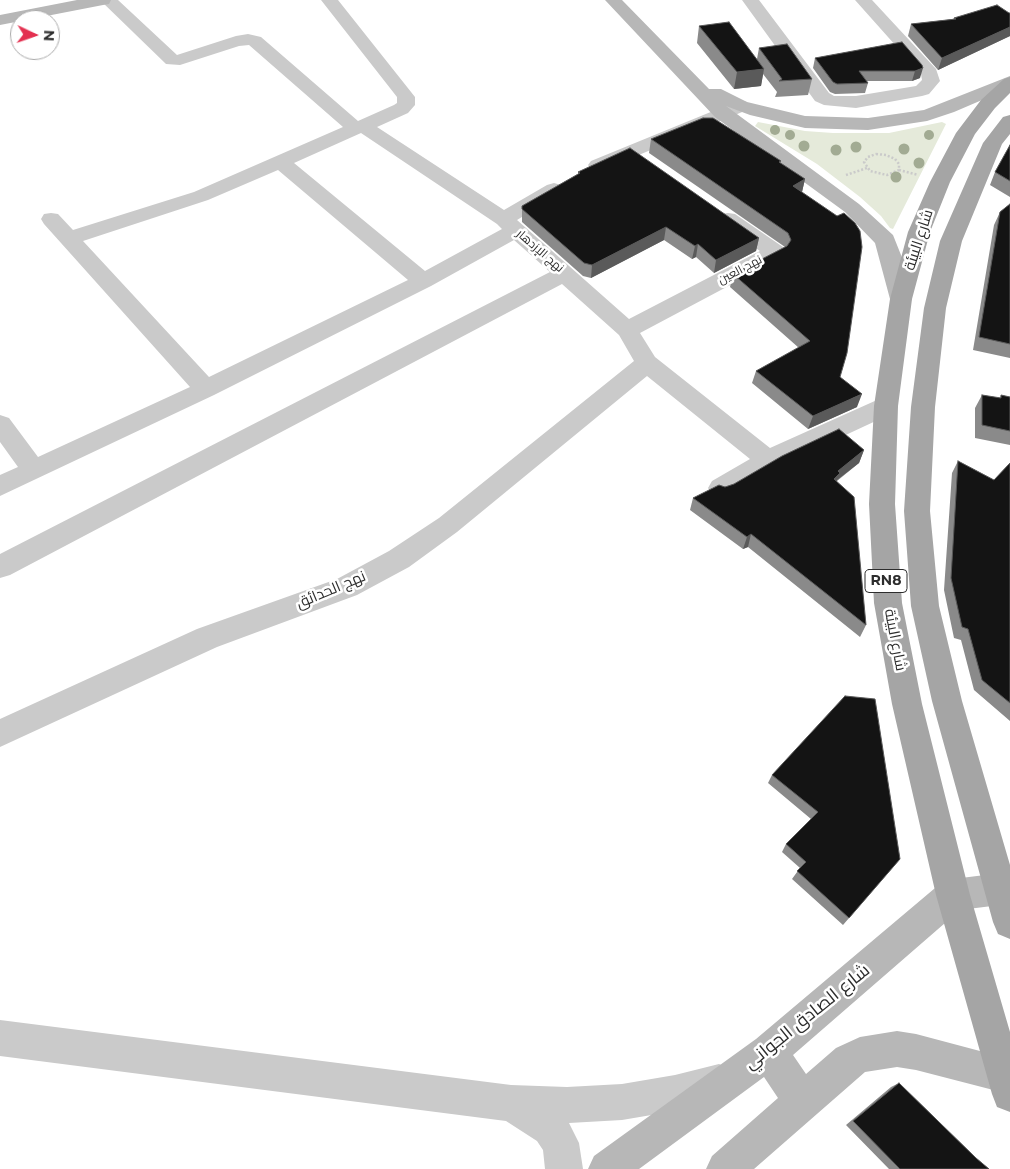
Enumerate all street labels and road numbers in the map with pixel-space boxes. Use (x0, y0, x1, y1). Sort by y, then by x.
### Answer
street label: شارع البيئة (901, 207, 937, 273)
street label: نهج الإزدهار (513, 227, 567, 275)
street label: نهج العين (715, 252, 765, 288)
street label: نهج الحدائق (293, 567, 369, 613)
road number: RN8 (865, 570, 907, 592)
street label: شارع البيئة (880, 607, 910, 673)
street label: شارع الصادق الجواني (740, 960, 874, 1074)

